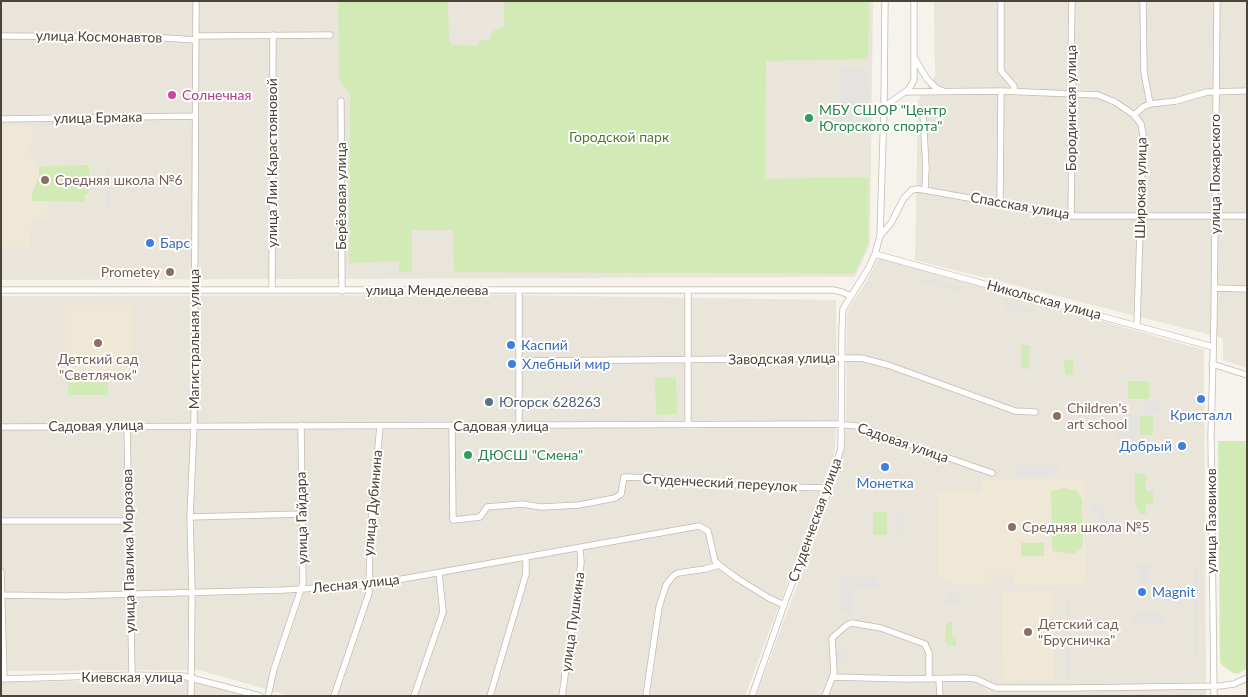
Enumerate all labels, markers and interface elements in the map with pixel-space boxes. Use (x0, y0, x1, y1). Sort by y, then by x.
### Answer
street label: улица Космонавтов (36, 27, 162, 47)
street label: Бородинская улица (1063, 45, 1079, 171)
street label: улица Лии Карастояновой (264, 78, 280, 248)
place label: Солнечная (182, 87, 251, 103)
marker: Солнечная (166, 89, 178, 101)
place label: МБУ СШОР "Центр Югорского спорта" (819, 102, 947, 134)
street label: улица Ермака (54, 109, 142, 127)
marker: МБУ СШОР "Центр Югорского спорта" (803, 112, 815, 124)
street label: улица Пожарского (1207, 114, 1223, 234)
park label: Городской парк (569, 129, 669, 145)
street label: Широкая улица (1132, 137, 1150, 239)
street label: Берёзовая улица (333, 142, 349, 250)
place label: Средняя школа №6 (55, 172, 183, 188)
marker: Средняя школа №6 (39, 174, 51, 186)
street label: Спасская улица (969, 189, 1071, 223)
place label: Барс (160, 235, 190, 251)
marker: Барс (144, 237, 156, 249)
place label: Prometey (101, 264, 160, 280)
marker: Prometey (164, 266, 176, 278)
street label: Магистральная улица (186, 269, 202, 409)
street label: Никольская улица (985, 277, 1103, 323)
street label: улица Менделеева (366, 282, 488, 298)
marker: Детский сад "Светлячок" (92, 337, 104, 349)
place label: Каспий (521, 337, 568, 353)
marker: Каспий (505, 339, 517, 351)
street label: Заводская улица (728, 350, 836, 368)
place label: Детский сад "Светлячок" (58, 351, 138, 384)
place label: Хлебный мир (522, 356, 610, 372)
marker: Хлебный мир (506, 358, 518, 370)
marker: Кристалл (1195, 393, 1207, 405)
place label: Югорск 628263 (499, 394, 601, 410)
marker: Югорск 628263 (483, 396, 495, 408)
place label: Children's art school (1067, 400, 1127, 432)
place label: Кристалл (1170, 407, 1232, 423)
marker: Children's art school (1051, 410, 1063, 422)
street label: Садовая улица (48, 417, 144, 435)
street label: Садовая улица (453, 418, 549, 434)
street label: Садовая улица (855, 420, 951, 466)
place label: Добрый (1119, 438, 1172, 454)
marker: Добрый (1176, 440, 1188, 452)
place label: ДЮСШ "Смена" (478, 447, 583, 463)
street label: улица Дубинина (360, 449, 386, 557)
marker: ДЮСШ "Смена" (462, 449, 474, 461)
street label: Студенческая улица (785, 456, 845, 584)
marker: Монетка (879, 461, 891, 473)
street label: улица Газовиков (1203, 468, 1219, 574)
street label: улица Павлика Морозова (119, 469, 139, 633)
street label: Студенческий переулок (642, 471, 798, 495)
street label: улица Гайдара (293, 472, 311, 564)
place label: Монетка (856, 475, 914, 491)
place label: Средняя школа №5 (1022, 519, 1150, 535)
marker: Средняя школа №5 (1006, 521, 1018, 533)
street label: Лесная улица (312, 571, 400, 597)
street label: улица Пушкина (558, 571, 588, 673)
place label: Magnit (1152, 584, 1195, 600)
marker: Magnit (1136, 586, 1148, 598)
place label: Детский сад "Брусничка" (1038, 616, 1119, 648)
marker: Детский сад "Брусничка" (1022, 626, 1034, 638)
street label: Киевская улица (81, 669, 183, 685)

